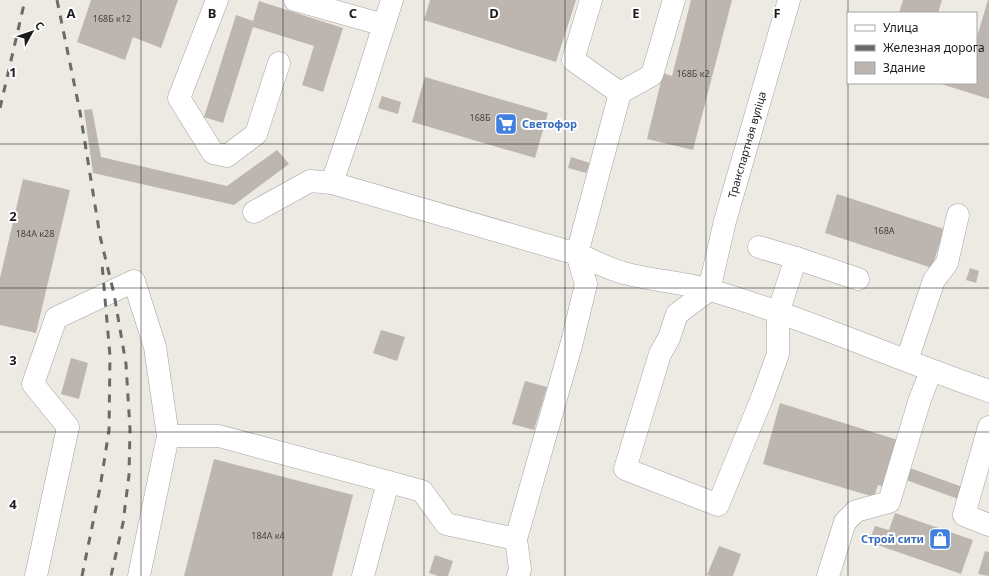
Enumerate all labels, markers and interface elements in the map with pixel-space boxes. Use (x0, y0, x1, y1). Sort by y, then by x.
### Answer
text: A (67, 4, 76, 22)
text: B (208, 4, 216, 22)
text: C (349, 4, 357, 22)
text: D (489, 4, 499, 22)
text: E (632, 4, 640, 22)
text: F (773, 4, 781, 22)
north arrow (12, 12, 52, 52)
house number: 168Б к12 (93, 12, 131, 25)
legend (847, 12, 977, 84)
text: С (32, 18, 48, 33)
text: Улица (883, 19, 918, 36)
text: Железная дорога (883, 39, 985, 56)
text: Здание (883, 59, 926, 76)
text: 1 (9, 63, 17, 81)
house number: 168Б к2 (676, 67, 710, 80)
street label: Транспартная вуліца (724, 90, 769, 200)
house number: 168Б (470, 111, 491, 124)
supermarket icon: Светофор (493, 111, 519, 137)
place label: Светофор (522, 116, 577, 131)
text: 2 (9, 207, 17, 225)
house number: 168А (873, 224, 895, 237)
house number: 184А к28 (16, 227, 54, 240)
text: 3 (9, 351, 17, 369)
text: 4 (9, 495, 17, 513)
shop icon: Строй сити (927, 526, 953, 552)
house number: 184А к4 (251, 529, 285, 542)
place label: Строй сити (861, 531, 924, 546)

